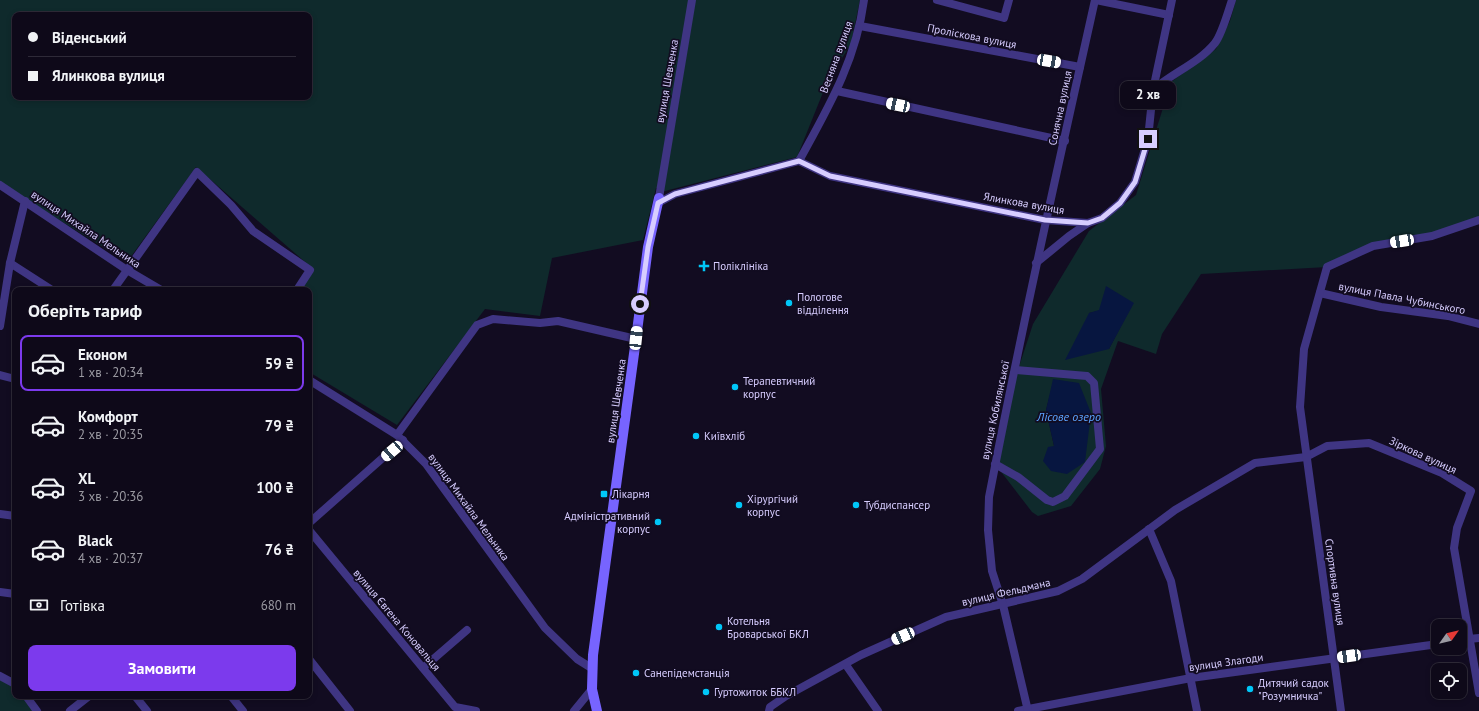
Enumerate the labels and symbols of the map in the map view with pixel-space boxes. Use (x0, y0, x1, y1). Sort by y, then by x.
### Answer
street label: Весняна вулиця (816, 19, 856, 95)
street label: Проліскова вулиця (926, 20, 1018, 52)
street label: вулиця Шевченка (653, 38, 681, 124)
car (1036, 53, 1062, 69)
street label: Сонячна вулиця (1045, 69, 1075, 147)
callout: 2 хв (1120, 81, 1176, 109)
car (885, 97, 911, 113)
route end (1139, 130, 1157, 148)
street label: вулиця Михайла Мельника (28, 187, 144, 271)
street label: Ялинкова вулиця (982, 189, 1066, 217)
car (1389, 233, 1415, 249)
place label: Поліклініка (713, 259, 768, 273)
marker: Поліклініка (698, 260, 710, 272)
street label: вулиця Павла Чубинського (1337, 279, 1467, 317)
place label: Пологове відділення (797, 290, 849, 317)
route start (631, 295, 649, 313)
marker: Пологове відділення (784, 298, 794, 308)
car (629, 325, 643, 351)
street label: вулиця Шевченка (603, 358, 629, 444)
street label: вулиця Кобилянської (978, 359, 1012, 461)
place label: Терапевтичний корпус (743, 374, 815, 401)
marker: Терапевтичний корпус (730, 382, 740, 392)
water label: Лісове озеро (1036, 409, 1101, 424)
place label: Київхліб (704, 429, 745, 443)
marker: Київхліб (691, 431, 701, 441)
street label: Зіркова вулиця (1387, 433, 1459, 477)
car (379, 439, 405, 463)
street label: вулиця Михайла Мельника (425, 451, 513, 563)
place label: Лікарня (611, 487, 650, 501)
marker: Лікарня (599, 489, 609, 499)
place label: Хірургічий корпус (747, 492, 798, 519)
place label: Тубдиспансер (864, 498, 930, 512)
marker: Хірургічий корпус (734, 500, 744, 510)
marker: Тубдиспансер (851, 500, 861, 510)
place label: Адміністративний корпус (564, 509, 650, 536)
marker: Адміністративний корпус (653, 517, 663, 527)
street label: Спортивна вулиця (1322, 538, 1348, 626)
street label: вулиця Євгена Коновальця (350, 566, 444, 674)
street label: вулиця Фельдмана (960, 575, 1052, 609)
place label: Котельня Броварської БКЛ (727, 614, 809, 641)
north arrow (1431, 619, 1467, 655)
marker: Котельня Броварської БКЛ (714, 622, 724, 632)
car (890, 626, 916, 646)
car (1336, 648, 1362, 664)
street label: вулиця Злагоди (1188, 650, 1264, 674)
place label: Санепідемстанція (644, 666, 730, 680)
marker: Санепідемстанція (631, 668, 641, 678)
place label: Дитячий садок "Розумничка" (1258, 676, 1330, 703)
marker: Дитячий садок "Розумничка" (1245, 684, 1255, 694)
place label: Гуртожиток ББКЛ (714, 685, 796, 699)
marker: Гуртожиток ББКЛ (701, 687, 711, 697)

